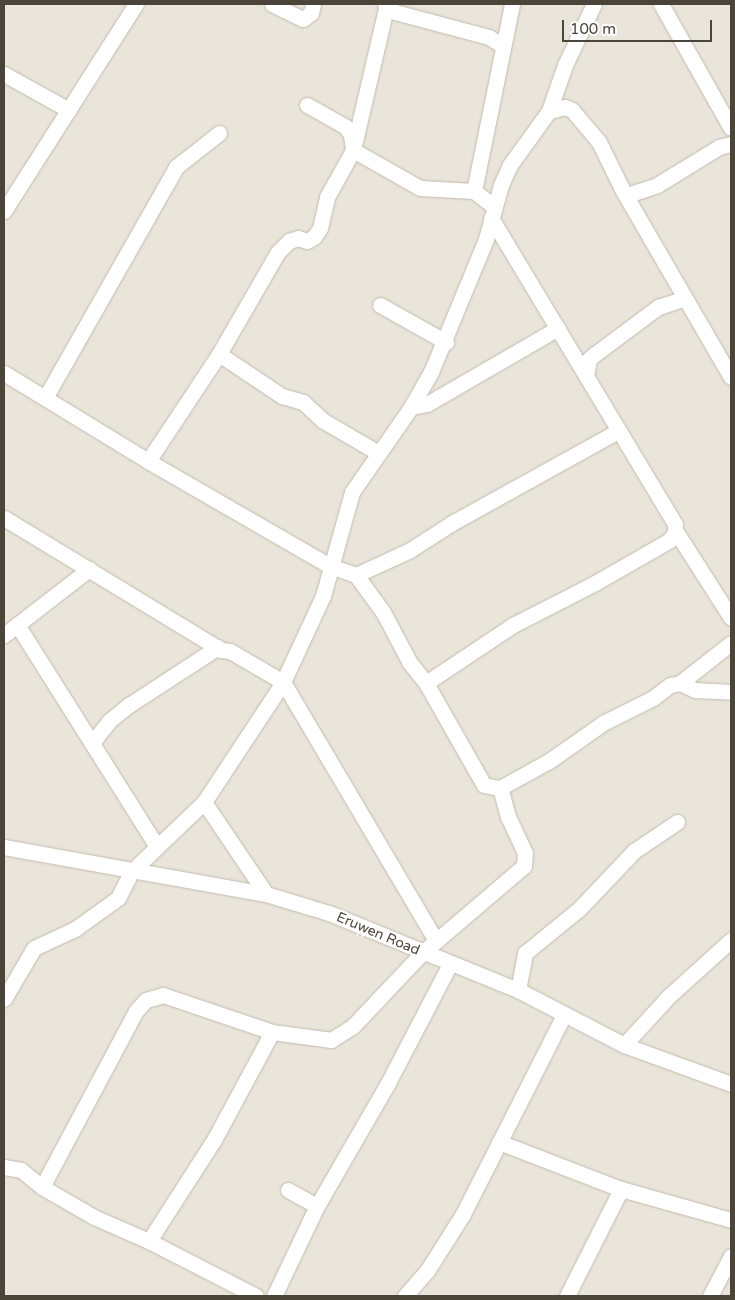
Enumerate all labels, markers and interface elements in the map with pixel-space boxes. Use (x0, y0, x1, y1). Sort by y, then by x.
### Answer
scale bar (565, 10, 715, 42)
text: 100 m (570, 20, 616, 38)
street label: Eruwen Road (334, 909, 422, 959)

